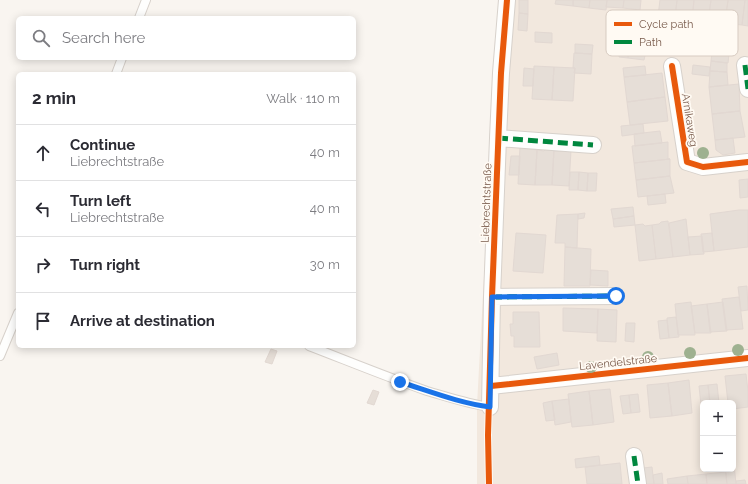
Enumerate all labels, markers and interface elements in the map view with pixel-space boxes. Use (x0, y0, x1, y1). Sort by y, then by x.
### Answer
legend (606, 10, 738, 56)
search box (16, 16, 356, 60)
text: Cycle path (639, 18, 693, 31)
icon: search (30, 27, 52, 49)
text: Search here (62, 29, 145, 47)
text: Path (639, 36, 662, 49)
text: 2 min (32, 88, 76, 108)
text: Walk · 110 m (266, 91, 340, 106)
street label: Arnikaweg (679, 93, 700, 148)
text: Continue (70, 136, 135, 154)
icon: ahead (32, 142, 54, 164)
text: 40 m (310, 145, 340, 160)
text: Liebrechtstraße (70, 154, 164, 169)
street label: Liebrechtstraße (479, 162, 494, 243)
text: Turn left (70, 192, 131, 210)
icon: left (32, 198, 54, 220)
text: 40 m (310, 201, 340, 216)
text: Liebrechtstraße (70, 210, 164, 225)
icon: right (32, 254, 54, 276)
text: Turn right (70, 256, 140, 274)
text: 30 m (310, 257, 340, 272)
route start (607, 287, 625, 305)
icon: arrive (32, 310, 54, 332)
text: Arrive at destination (70, 312, 215, 330)
street label: Lavendelstraße (578, 352, 658, 373)
route end (391, 373, 409, 391)
map controls (700, 400, 736, 472)
button: + (700, 400, 736, 436)
button: − (700, 436, 736, 472)

